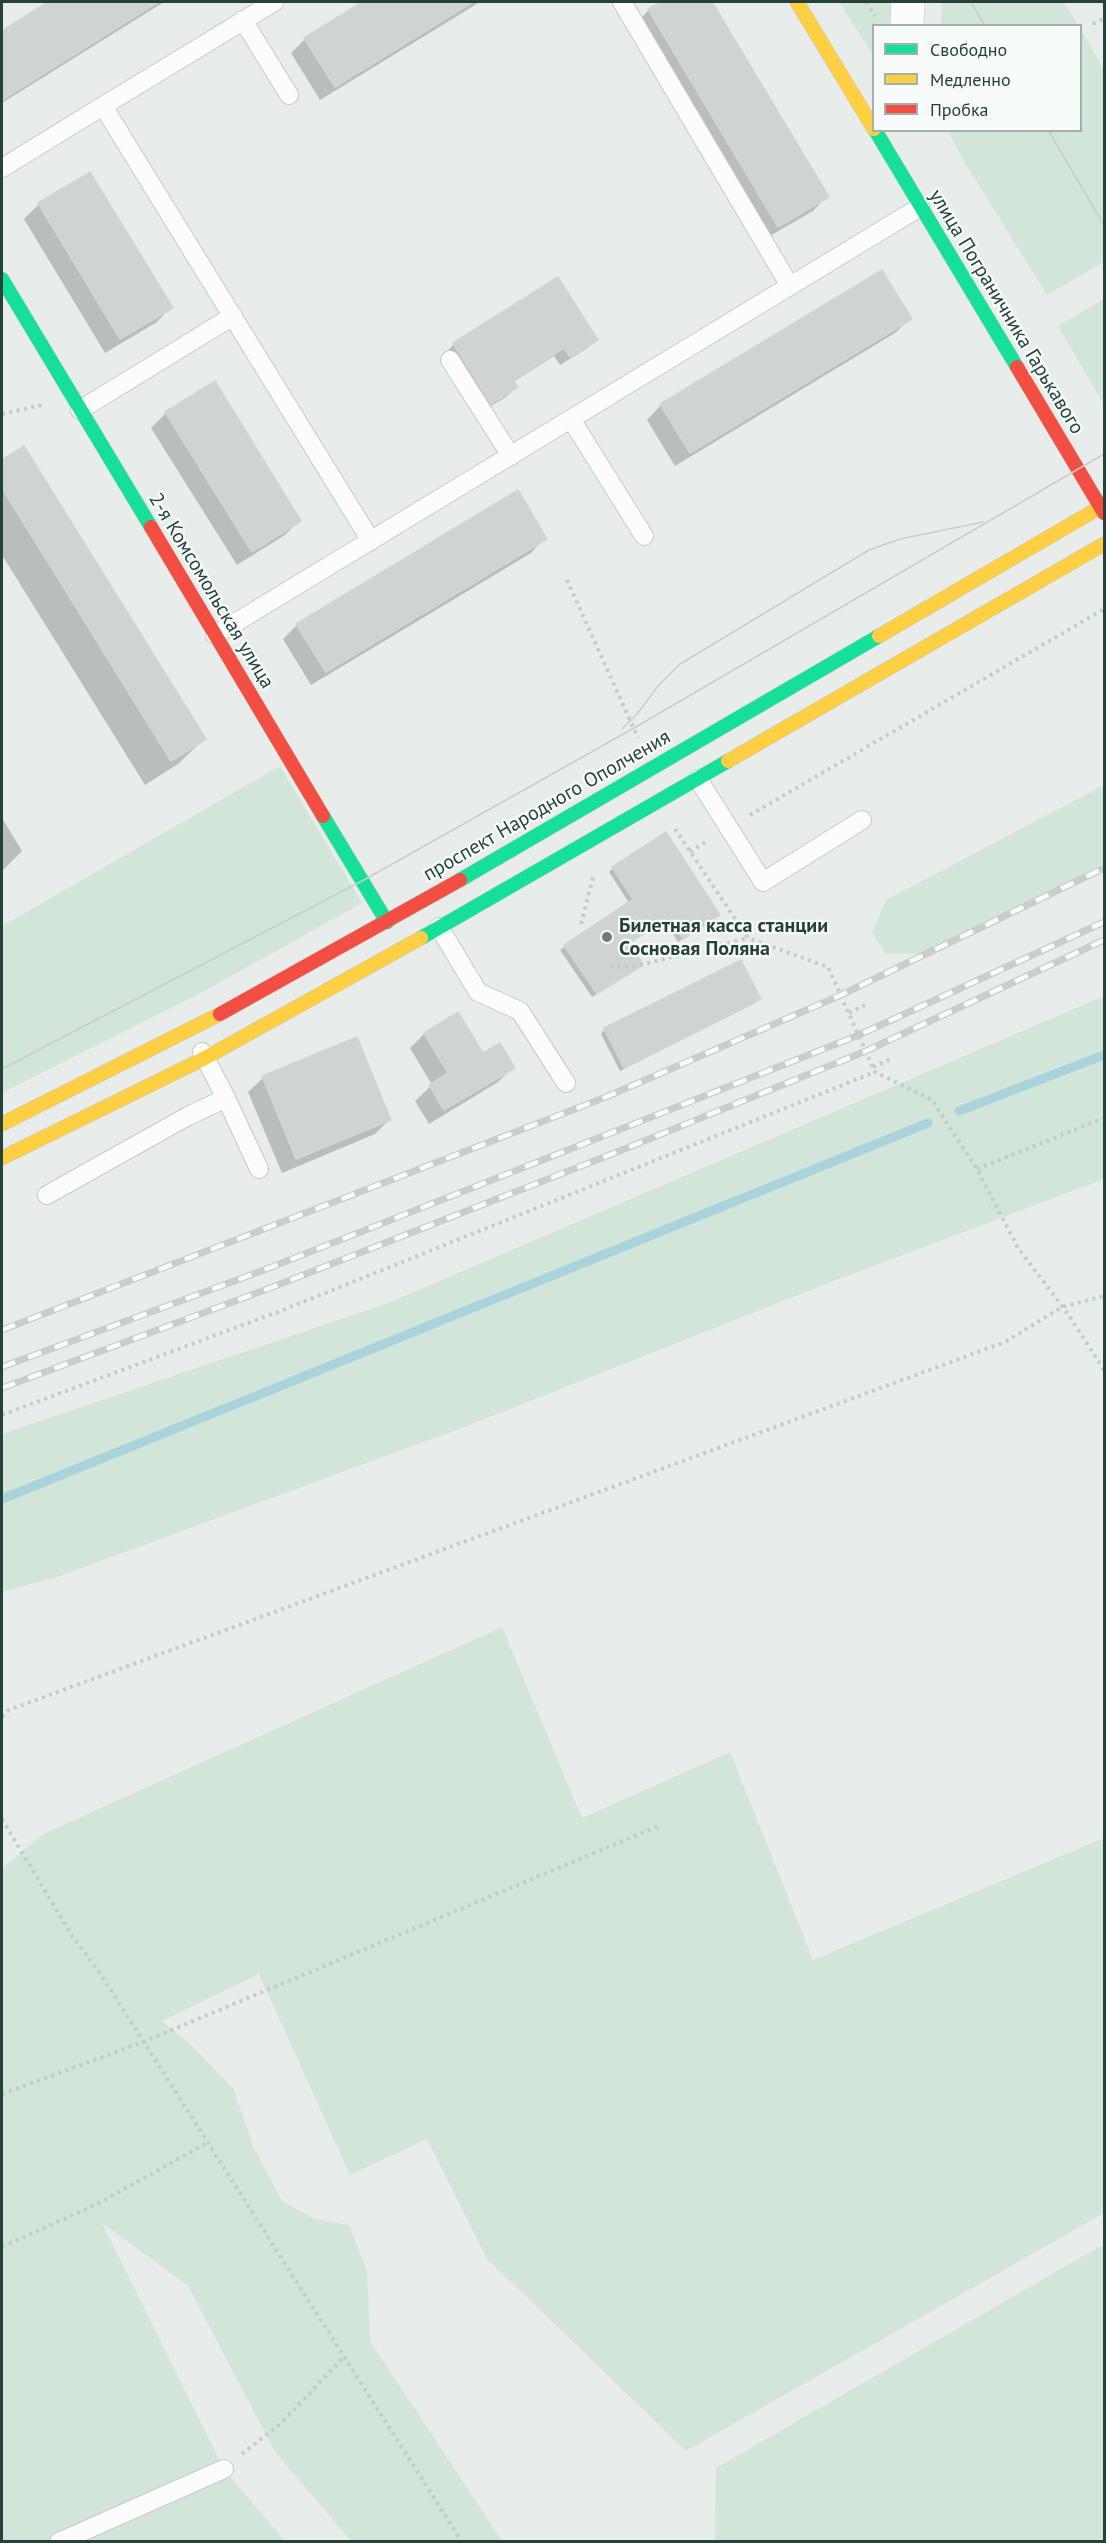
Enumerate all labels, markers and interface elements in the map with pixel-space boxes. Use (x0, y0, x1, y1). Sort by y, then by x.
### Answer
legend (872, 24, 1082, 132)
text: Свободно (930, 38, 1007, 61)
text: Медленно (930, 68, 1011, 91)
text: Пробка (930, 98, 988, 121)
street label: улица Пограничника Гарькавого (923, 185, 1089, 439)
street label: 2-я Комсомольская улица (143, 489, 279, 693)
street label: проспект Народного Ополчения (419, 725, 675, 887)
place label: Билетная касса станции Сосновая Поляна (619, 914, 828, 961)
marker: Билетная касса станции Сосновая Поляна (600, 930, 614, 944)

